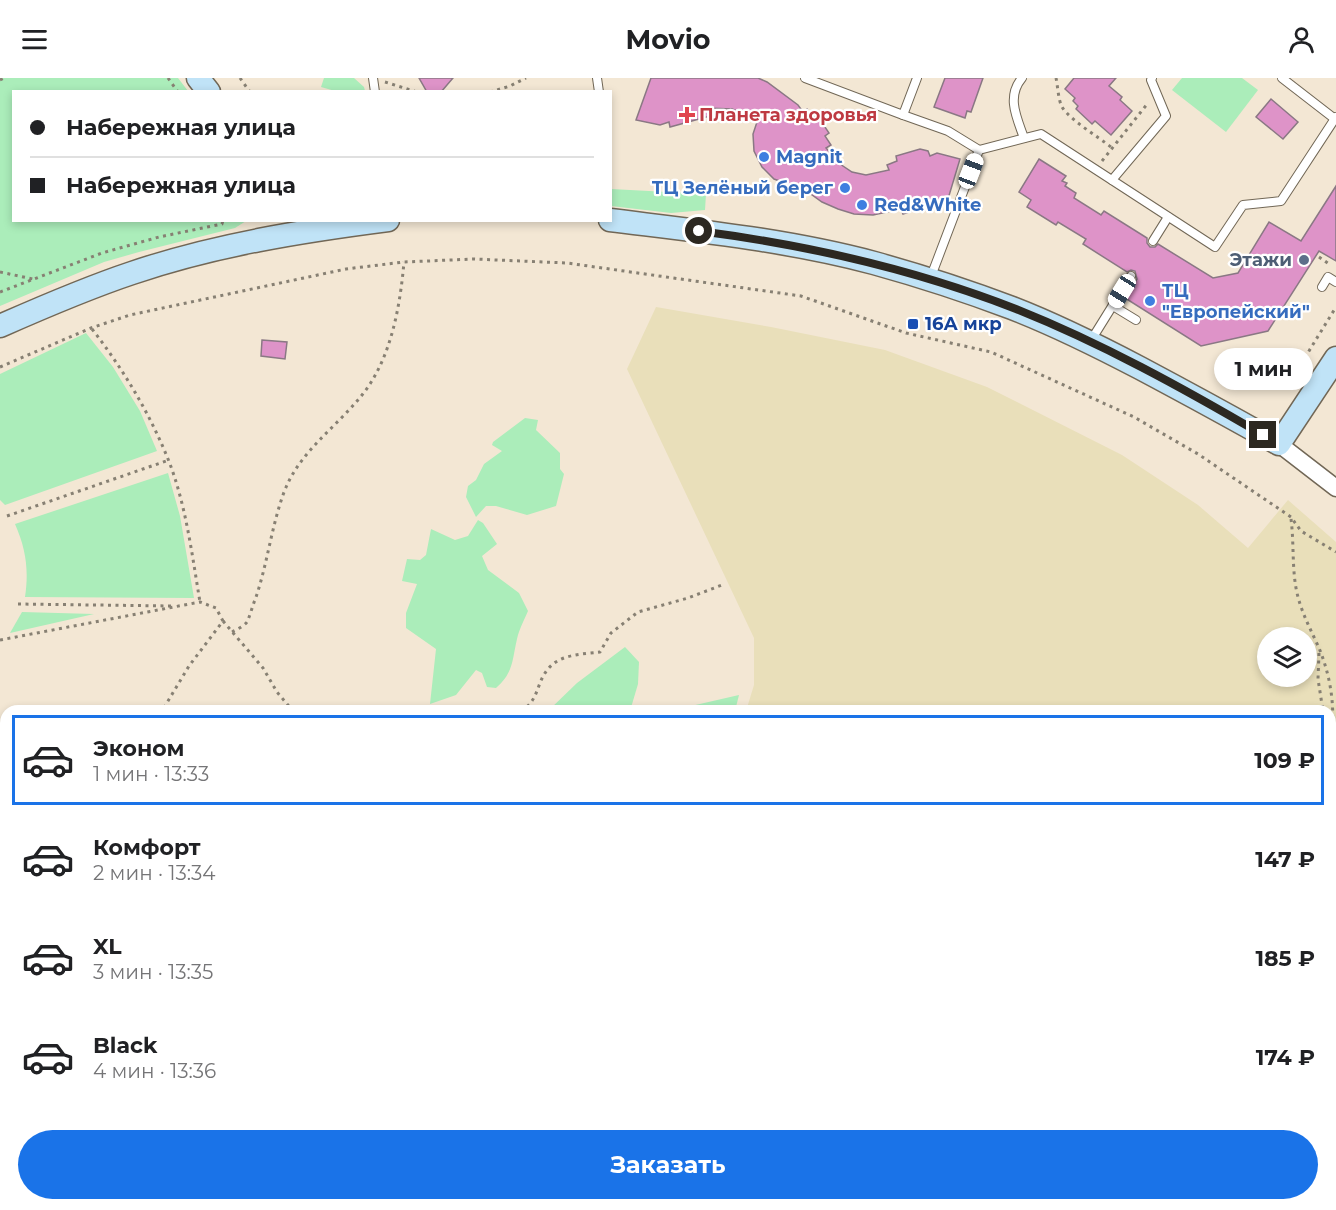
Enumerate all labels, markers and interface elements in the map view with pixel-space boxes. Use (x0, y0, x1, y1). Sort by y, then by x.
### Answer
icon: menu (18, 23, 51, 56)
text: Movio (625, 23, 711, 56)
icon: person (1285, 23, 1318, 56)
place label: Планета здоровья (699, 104, 877, 126)
marker: Планета здоровья (680, 108, 694, 122)
text: Набережная улица (66, 114, 296, 141)
place label: Magnit (776, 146, 843, 168)
marker: Magnit (757, 150, 771, 164)
car (956, 151, 986, 191)
text: Набережная улица (66, 172, 296, 199)
place label: ТЦ Зелёный берег (652, 177, 834, 199)
marker: ТЦ Зелёный берег (838, 181, 852, 195)
place label: Red&White (874, 194, 981, 216)
marker: Red&White (855, 198, 869, 212)
route start (685, 217, 712, 244)
place label: Этажи (1230, 249, 1292, 271)
marker: Этажи (1297, 253, 1311, 267)
car (1105, 271, 1139, 311)
place label: ТЦ "Европейский" (1162, 280, 1310, 323)
marker: ТЦ "Европейский" (1143, 294, 1157, 308)
place label: 16А мкр (925, 313, 1002, 335)
marker: 16А мкр (906, 317, 920, 331)
callout: 1 мин (1214, 348, 1312, 390)
text: 1 мин (1235, 357, 1292, 381)
route end (1249, 421, 1276, 448)
map controls (1257, 627, 1317, 687)
button: layers (1257, 627, 1317, 687)
icon: car (21, 733, 75, 787)
text: Эконом (93, 735, 184, 762)
text: 109 ₽ (1254, 747, 1315, 774)
text: 1 мин · 13:33 (93, 762, 209, 786)
icon: car (21, 832, 75, 886)
text: Комфорт (93, 834, 201, 861)
text: 147 ₽ (1255, 846, 1315, 873)
text: 2 мин · 13:34 (93, 861, 215, 885)
icon: car (21, 931, 75, 985)
text: XL (93, 933, 122, 960)
text: 185 ₽ (1255, 945, 1315, 972)
text: 3 мин · 13:35 (93, 960, 213, 984)
icon: car (21, 1030, 75, 1084)
text: Black (93, 1032, 157, 1059)
text: 174 ₽ (1256, 1044, 1315, 1071)
text: 4 мин · 13:36 (93, 1059, 216, 1083)
button: Заказать (18, 1130, 1318, 1199)

